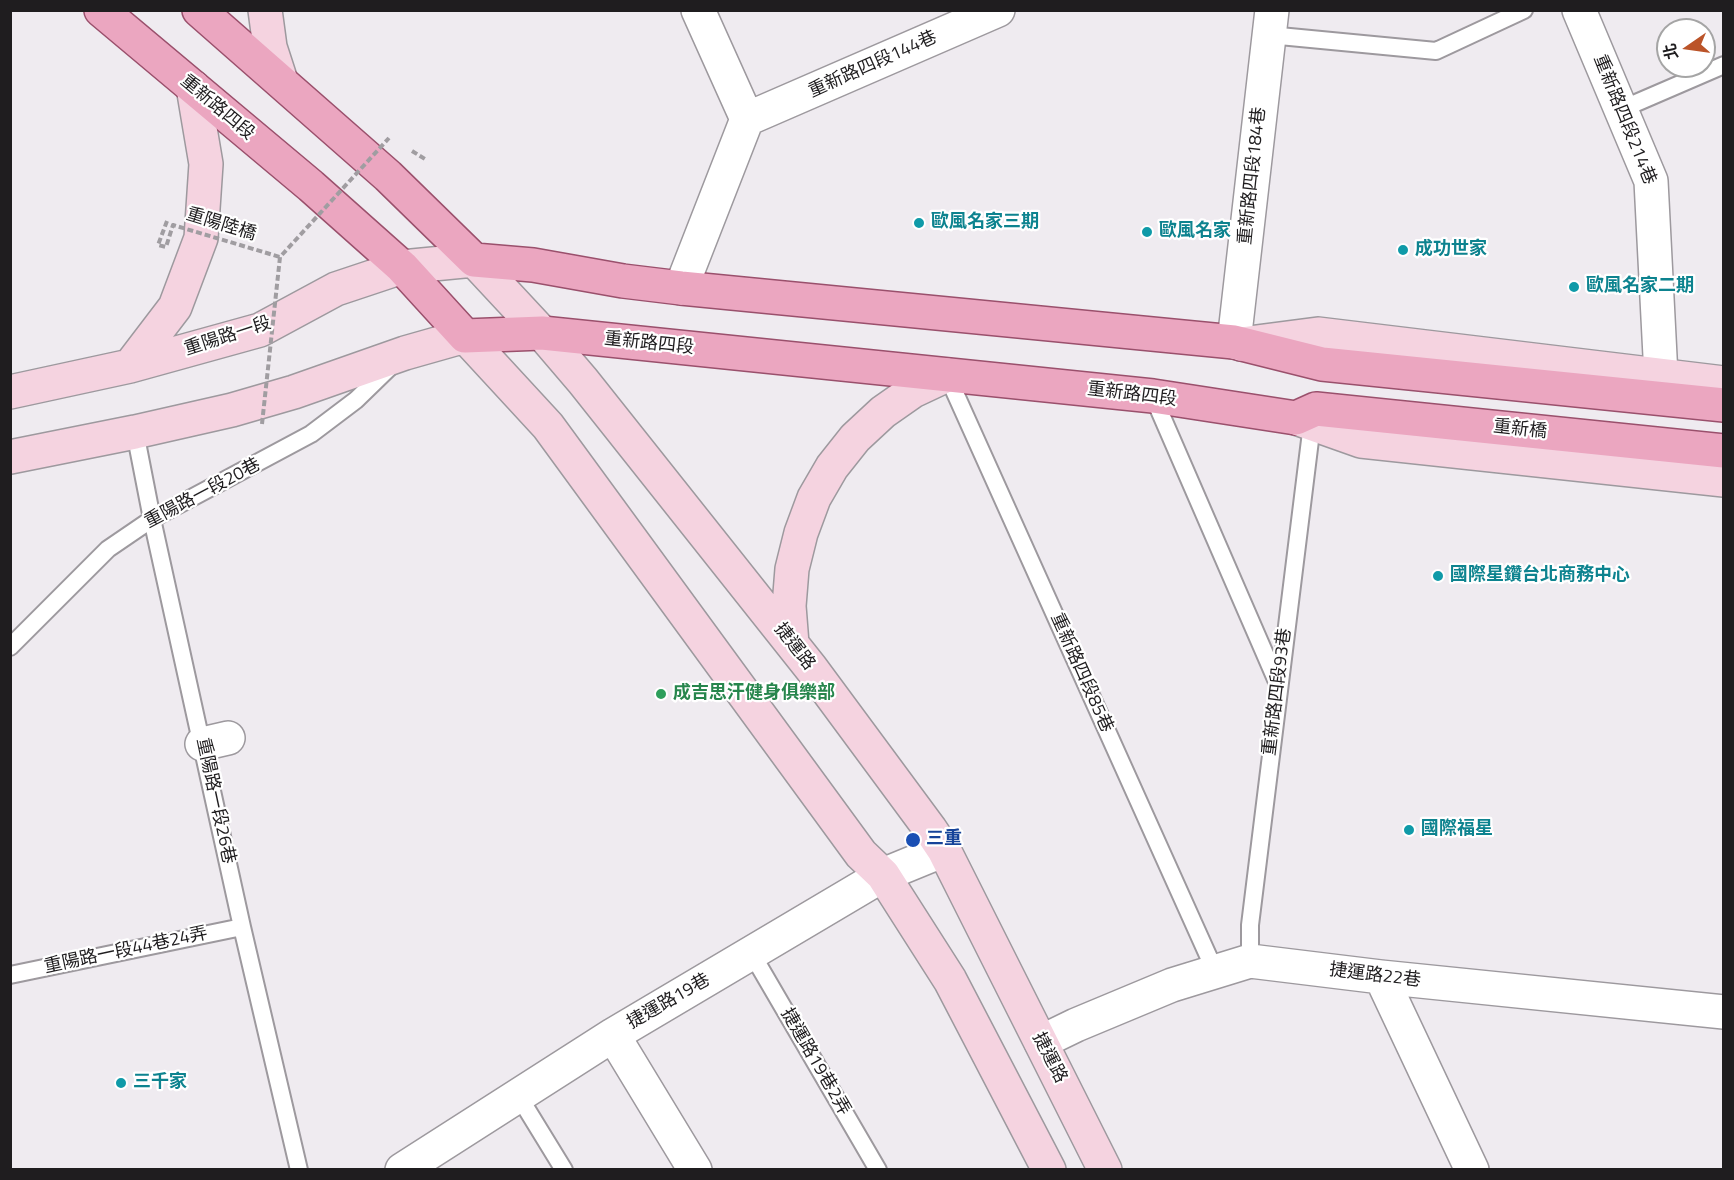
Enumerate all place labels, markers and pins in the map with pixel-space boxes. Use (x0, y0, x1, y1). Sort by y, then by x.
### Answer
place label: 歐風名家三期 (931, 212, 1039, 234)
marker: 歐風名家三期 (912, 216, 926, 230)
place label: 歐風名家 (1159, 221, 1231, 243)
marker: 歐風名家 (1140, 225, 1154, 239)
place label: 成功世家 (1415, 239, 1487, 261)
marker: 成功世家 (1396, 243, 1410, 257)
place label: 歐風名家二期 (1586, 276, 1694, 298)
marker: 歐風名家二期 (1567, 280, 1581, 294)
place label: 國際星鑽台北商務中心 (1450, 565, 1630, 587)
marker: 國際星鑽台北商務中心 (1431, 569, 1445, 583)
place label: 成吉思汗健身俱樂部 (673, 683, 835, 705)
marker: 成吉思汗健身俱樂部 (654, 687, 668, 701)
place label: 國際福星 (1421, 819, 1493, 841)
marker: 國際福星 (1402, 823, 1416, 837)
place label: 三重 (926, 829, 962, 851)
marker: 三重 (904, 831, 922, 849)
place label: 三千家 (133, 1072, 187, 1094)
marker: 三千家 (114, 1076, 128, 1090)

